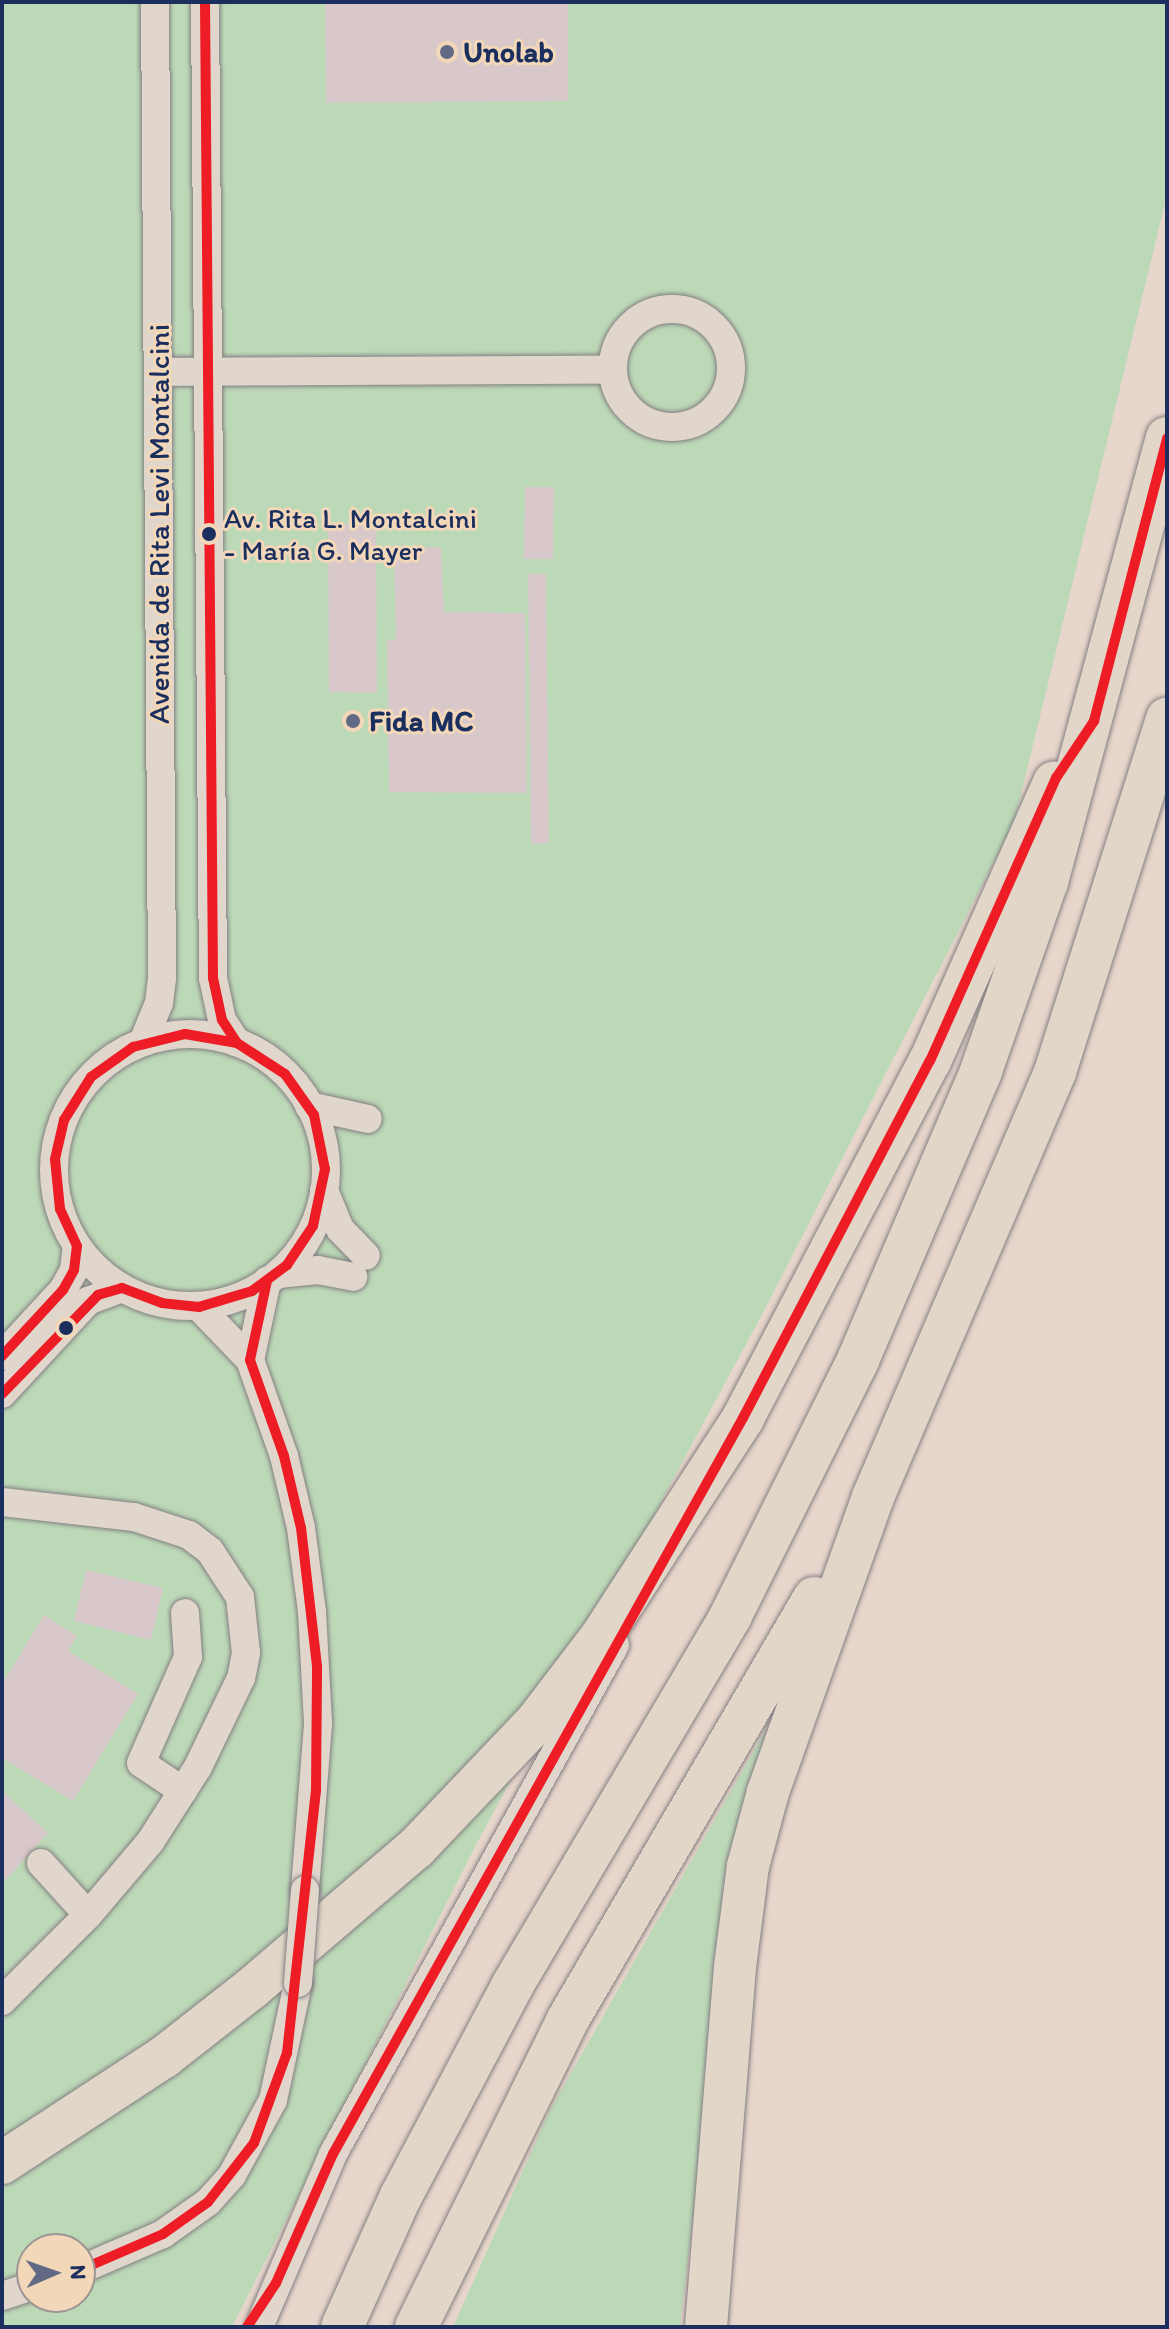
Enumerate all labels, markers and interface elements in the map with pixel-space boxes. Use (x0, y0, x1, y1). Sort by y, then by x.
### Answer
place label: Unolab (463, 34, 554, 70)
marker: Unolab (438, 43, 456, 61)
street label: Avenida de Rita Levi Montalcini (141, 325, 177, 723)
place label: Av. Rita L. Montalcini - María G. Mayer (224, 501, 476, 567)
marker: Av. Rita L. Montalcini - María G. Mayer (201, 526, 217, 542)
place label: Fida MC (369, 703, 473, 739)
marker: Fida MC (344, 712, 362, 730)
unlabelled marker (58, 1320, 74, 1336)
north arrow (16, 2233, 96, 2313)
text: N (65, 2264, 92, 2280)

